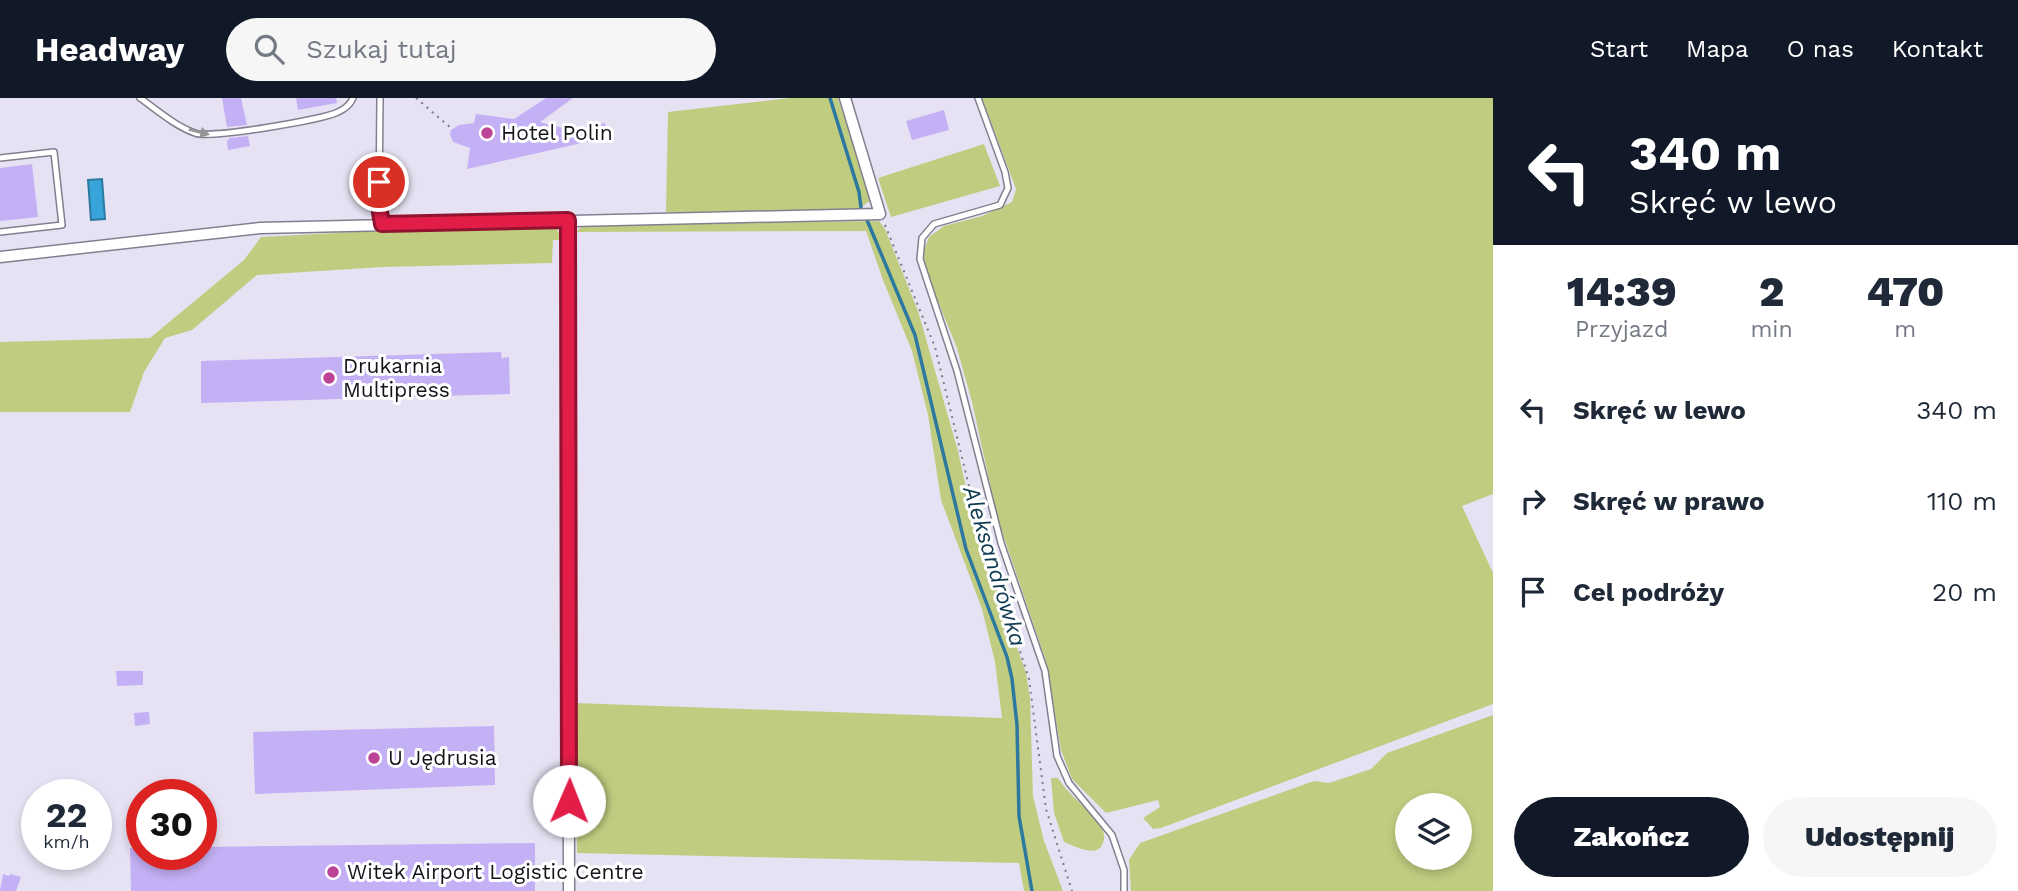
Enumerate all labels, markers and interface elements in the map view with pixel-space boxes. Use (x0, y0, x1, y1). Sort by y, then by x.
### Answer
search box (226, 18, 716, 81)
text: Headway (35, 30, 184, 69)
icon: search (250, 30, 288, 68)
text: Szukaj tutaj (306, 34, 457, 64)
text: Start (1590, 35, 1648, 63)
text: Mapa (1686, 35, 1749, 63)
text: O nas (1787, 35, 1854, 63)
text: Kontakt (1892, 35, 1983, 63)
place label: Hotel Polin (501, 120, 613, 145)
text: 340 m (1629, 124, 1781, 182)
marker: Hotel Polin (479, 125, 495, 141)
icon: left (1514, 126, 1605, 217)
one-way arrow (188, 127, 210, 138)
pin (349, 152, 409, 212)
icon: arrive (360, 163, 398, 201)
text: Skręć w lewo (1629, 183, 1837, 221)
text: 14:39 (1567, 267, 1677, 316)
text: 2 (1759, 267, 1784, 316)
text: 470 (1866, 267, 1944, 316)
text: Przyjazd (1575, 316, 1668, 343)
text: min (1750, 316, 1793, 343)
text: m (1894, 316, 1916, 343)
place label: Drukarnia Multipress (343, 353, 450, 402)
marker: Drukarnia Multipress (321, 370, 337, 386)
icon: left (1514, 391, 1552, 429)
text: Skręć w lewo (1573, 395, 1746, 425)
text: 340 m (1916, 395, 1997, 425)
water label: Aleksandrówka (957, 482, 1032, 650)
icon: right (1514, 482, 1552, 520)
text: Skręć w prawo (1573, 486, 1765, 516)
text: 110 m (1927, 486, 1997, 516)
icon: arrive (1514, 573, 1552, 611)
text: Cel podróży (1573, 577, 1724, 607)
text: 20 m (1932, 577, 1997, 607)
place label: U Jędrusia (388, 745, 497, 770)
marker: U Jędrusia (366, 750, 382, 766)
position arrow (532, 764, 606, 838)
speed limit sign: 30 (126, 779, 217, 870)
map controls (1395, 793, 1472, 870)
button: layers (1395, 793, 1472, 870)
text: 22 (46, 794, 87, 836)
button: Zakończ (1514, 797, 1749, 877)
button: Udostępnij (1763, 797, 1997, 877)
text: km/h (43, 831, 90, 852)
place label: Witek Airport Logistic Centre (347, 859, 644, 884)
marker: Witek Airport Logistic Centre (325, 864, 341, 880)

